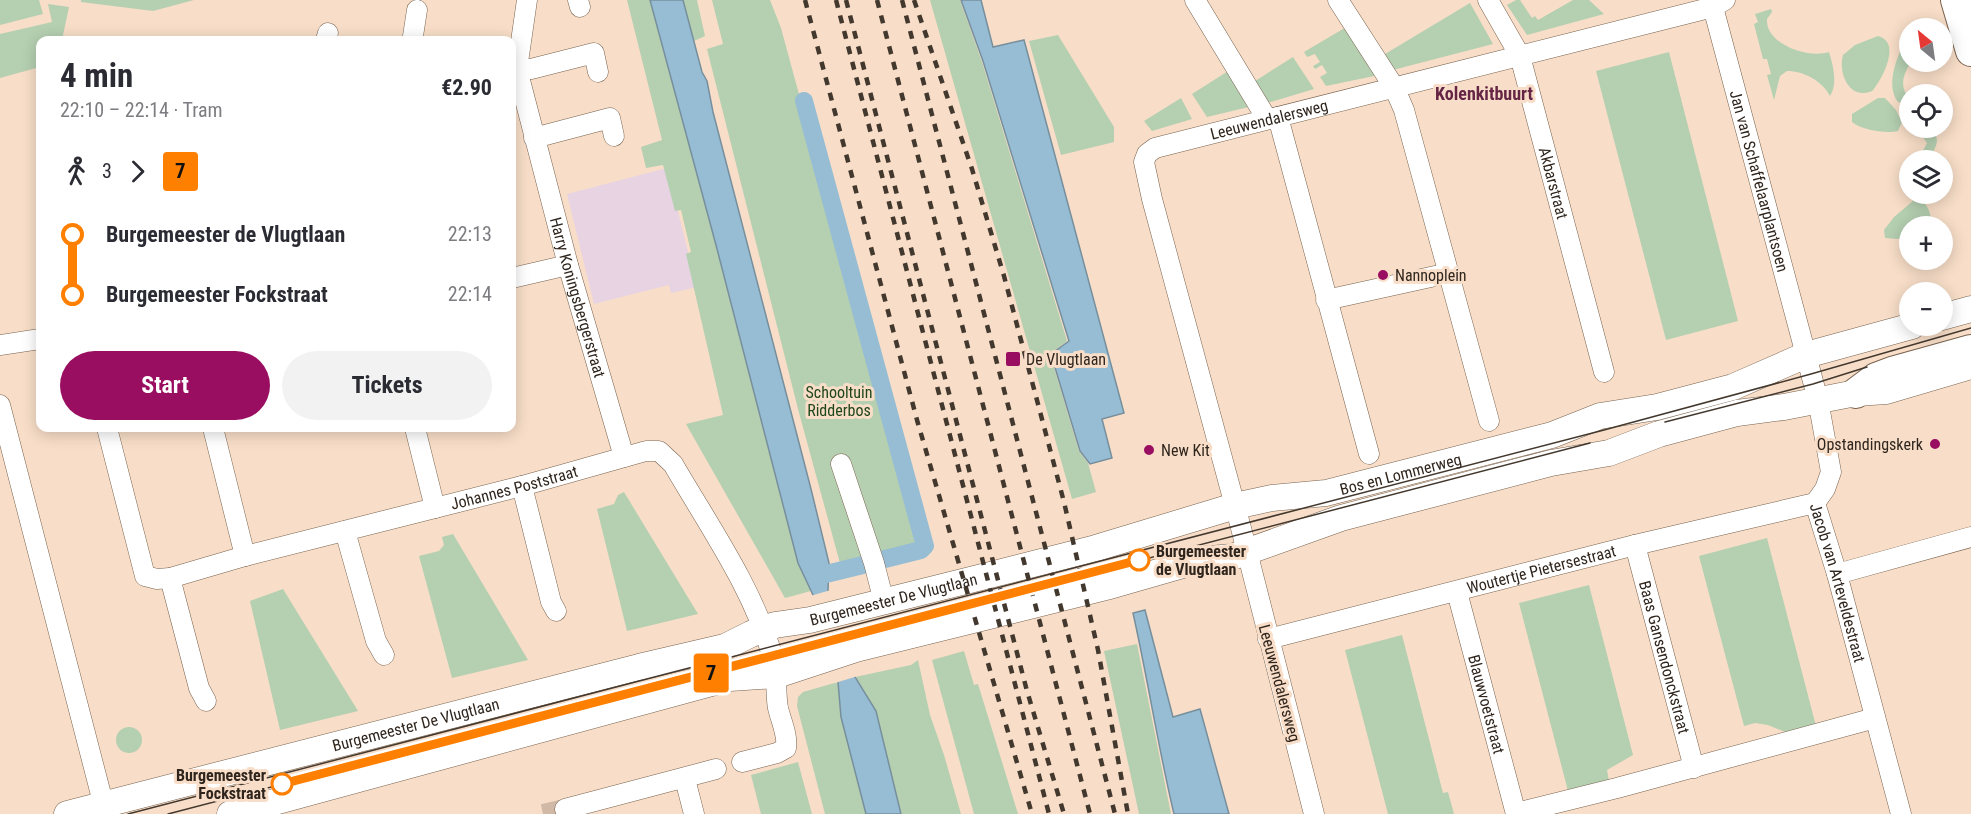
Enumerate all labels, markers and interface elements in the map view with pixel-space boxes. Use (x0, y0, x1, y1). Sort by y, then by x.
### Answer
north arrow (1899, 18, 1953, 72)
map controls (1899, 18, 1953, 336)
text: 4 min (60, 56, 133, 95)
text: €2.90 (441, 75, 492, 100)
district label: Kolenkitbuurt (1435, 83, 1533, 104)
button: locate (1899, 84, 1953, 138)
street label: Jan van Schaffelaarplantsoen (1726, 88, 1792, 274)
street label: Leeuwendalersweg (1208, 96, 1330, 144)
text: 22:10 – 22:14 · Tram (60, 98, 223, 122)
street label: Akbarstraat (1535, 145, 1572, 221)
button: layers (1899, 150, 1953, 204)
icon: walk (60, 155, 93, 188)
icon: forward (121, 155, 154, 188)
text: 3 (102, 159, 112, 183)
text: 7 (175, 159, 186, 183)
street label: Harry Koningsbergerstraat (546, 215, 609, 380)
button: + (1899, 216, 1953, 270)
text: Burgemeester de Vlugtlaan (106, 222, 345, 247)
text: 22:13 (448, 222, 492, 246)
place label: Nannoplein (1395, 266, 1467, 285)
marker: Nannoplein (1376, 268, 1390, 282)
text: Burgemeester Fockstraat (106, 282, 328, 307)
text: 22:14 (448, 282, 492, 306)
button: − (1899, 282, 1953, 336)
marker: De Vlugtlaan (1004, 350, 1022, 368)
place label: De Vlugtlaan (1026, 350, 1106, 369)
button: Start (60, 351, 270, 420)
button: Tickets (282, 351, 492, 420)
park label: Schooltuin Ridderbos (805, 383, 873, 420)
place label: Opstandingskerk (1817, 435, 1924, 454)
marker: Opstandingskerk (1928, 437, 1942, 451)
place label: New Kit (1161, 441, 1210, 460)
marker: New Kit (1142, 443, 1156, 457)
street label: Bos en Lommerweg (1338, 450, 1463, 499)
street label: Johannes Poststraat (449, 462, 580, 514)
street label: Jacob van Arteveldestraat (1806, 501, 1869, 665)
street label: Woutertje Pietersestraat (1465, 541, 1618, 598)
place label: Burgemeester de Vlugtlaan (1156, 542, 1246, 579)
marker: Burgemeester de Vlugtlaan (1128, 549, 1150, 571)
street label: Burgemeester De Vlugtlaan (808, 570, 979, 630)
street label: Baas Gansendonckstraat (1635, 579, 1694, 736)
street label: Leeuwendalersweg (1255, 622, 1304, 744)
street label: Blauwvoetstraat (1464, 653, 1509, 756)
line badge: 7 (692, 654, 730, 692)
text: 7 (706, 661, 716, 685)
street label: Burgemeester De Vlugtlaan (330, 694, 501, 755)
place label: Burgemeester Fockstraat (176, 766, 266, 803)
marker: Burgemeester Fockstraat (271, 773, 293, 795)

